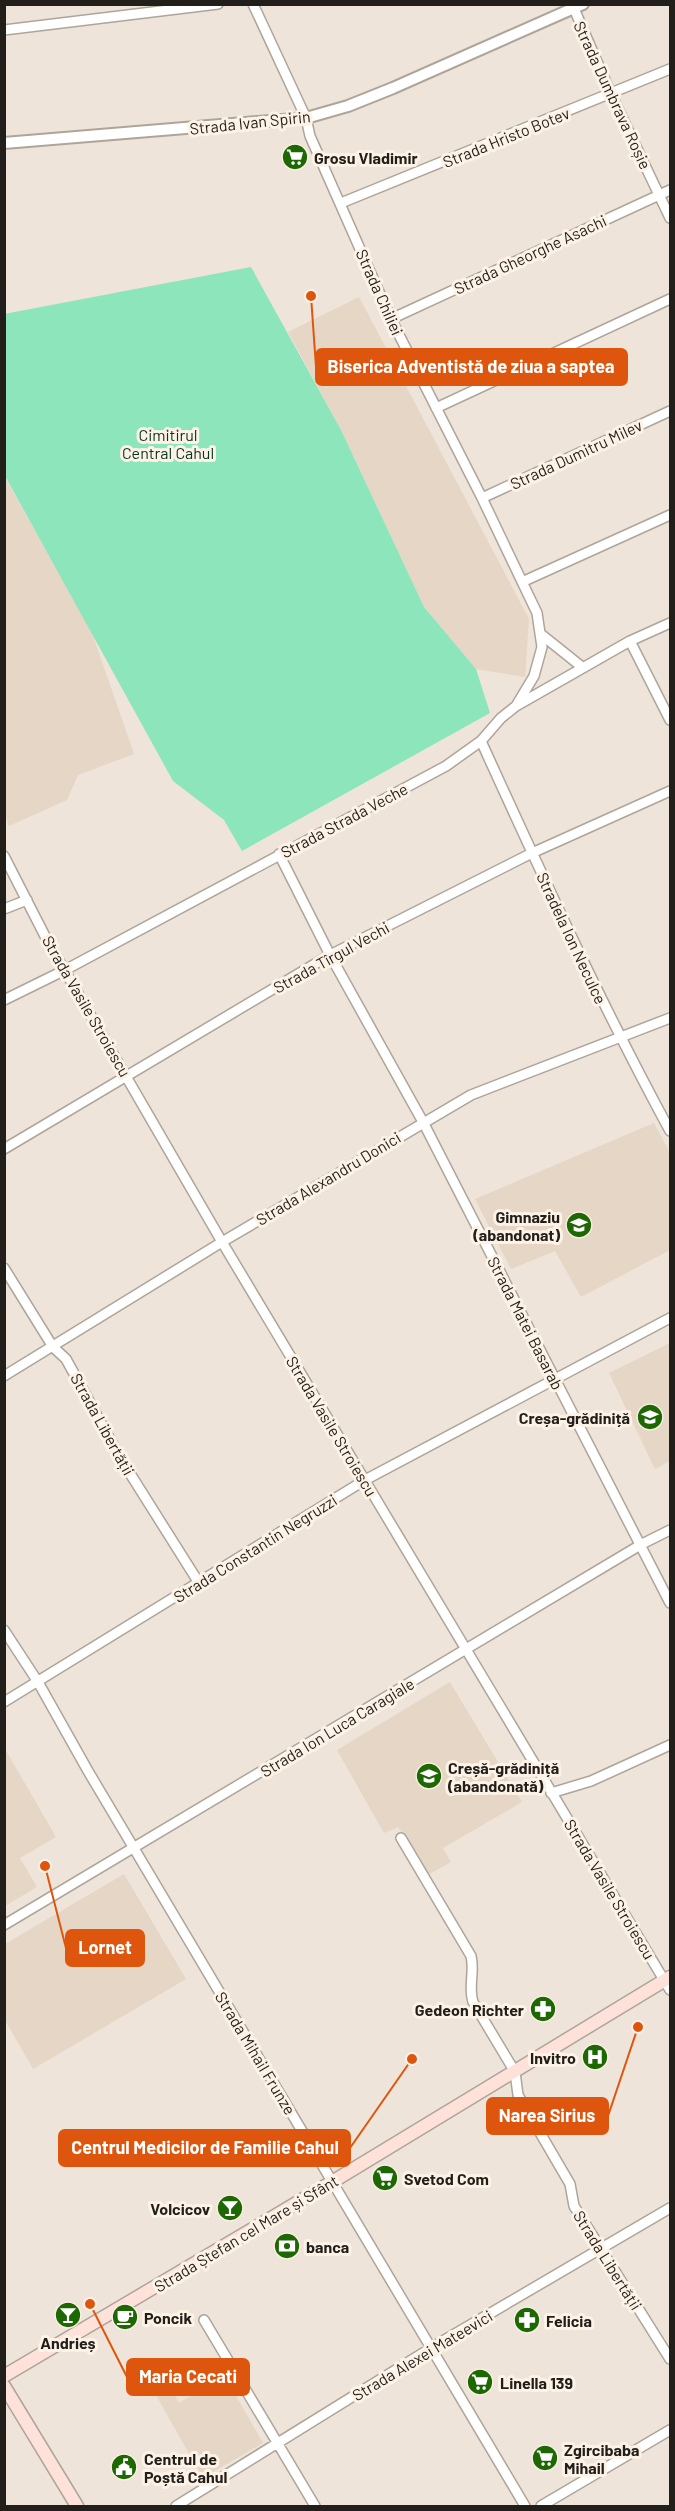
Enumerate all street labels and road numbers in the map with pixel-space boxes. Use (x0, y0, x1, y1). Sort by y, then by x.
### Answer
street label: Strada Dumbrava Roșie (570, 18, 656, 172)
street label: Strada Hristo Botev (440, 103, 572, 171)
street label: Strada Ivan Spirin (189, 106, 311, 138)
street label: Strada Gheorghe Asachi (451, 210, 609, 298)
street label: Strada Chiliei (353, 246, 407, 338)
street label: Strada Dumitru Milev (507, 415, 645, 493)
street label: Strada Strada Veche (277, 779, 411, 861)
street label: Stradela Ion Neculce (533, 869, 611, 1007)
street label: Strada Tîrgul Vechi (270, 917, 392, 997)
street label: Strada Vasile Stroiescu (39, 932, 135, 1080)
street label: Strada Alexandru Donici (252, 1127, 404, 1229)
street label: Strada Matei Basarab (484, 1253, 568, 1393)
street label: Strada Vasile Stroiescu (283, 1353, 381, 1499)
street label: Strada Libertății (67, 1370, 139, 1478)
street label: Strada Constantin Negruzzi (170, 1490, 340, 1606)
street label: Strada Ion Luca Caragiale (257, 1674, 417, 1780)
street label: Strada Vasile Stroiescu (561, 1816, 659, 1962)
street label: Strada Mihail Frunze (212, 1988, 300, 2118)
street label: Strada Ștefan cel Mare și Sfânt (151, 2170, 341, 2296)
street label: Strada Libertății (570, 2207, 646, 2313)
street label: Strada Alexei Mateevici (348, 2306, 496, 2404)

